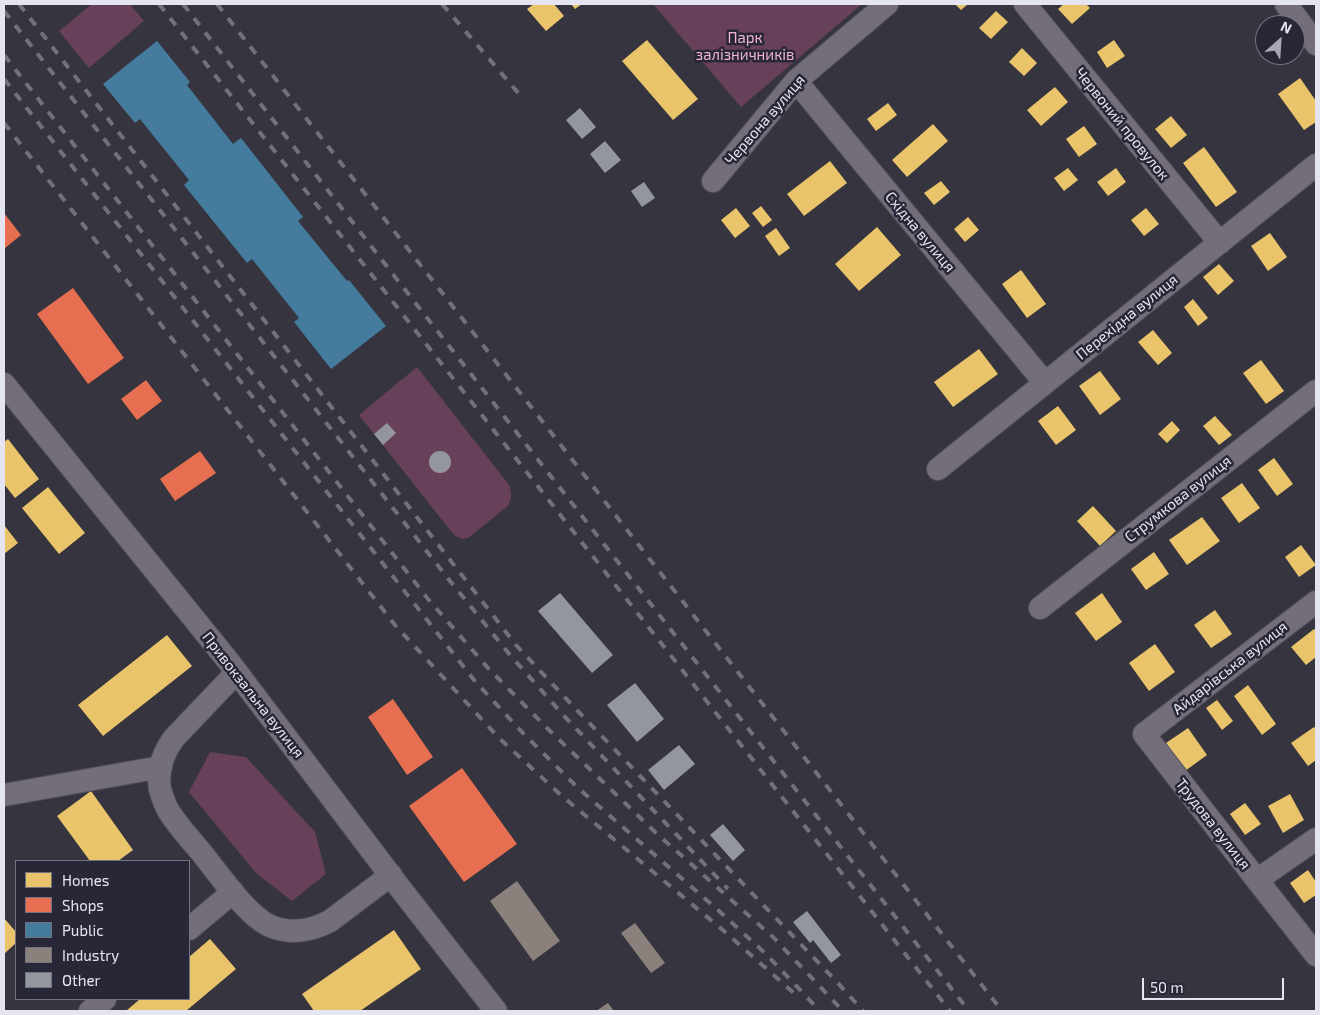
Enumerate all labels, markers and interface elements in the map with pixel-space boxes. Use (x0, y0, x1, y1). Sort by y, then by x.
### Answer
north arrow (1255, 15, 1305, 65)
text: N (1278, 17, 1295, 37)
park label: Парк залізничників (696, 29, 794, 64)
street label: Червоний провулок (1071, 64, 1173, 184)
street label: Червона вулиця (721, 71, 809, 169)
street label: Східна вулиця (881, 188, 959, 276)
street label: Перехідна вулиця (1073, 270, 1181, 364)
street label: Струмкова вулиця (1121, 452, 1235, 546)
street label: Айдарівська вулиця (1169, 618, 1291, 718)
street label: Привокзальна вулиця (198, 629, 308, 761)
street label: Трудова вулиця (1172, 775, 1254, 873)
legend (15, 860, 190, 1000)
text: Homes (62, 871, 109, 889)
text: Shops (62, 896, 104, 914)
text: Public (62, 921, 103, 939)
text: Industry (62, 946, 119, 964)
scale bar (1145, 968, 1288, 1000)
text: Other (62, 971, 101, 989)
text: 50 m (1150, 978, 1184, 996)

